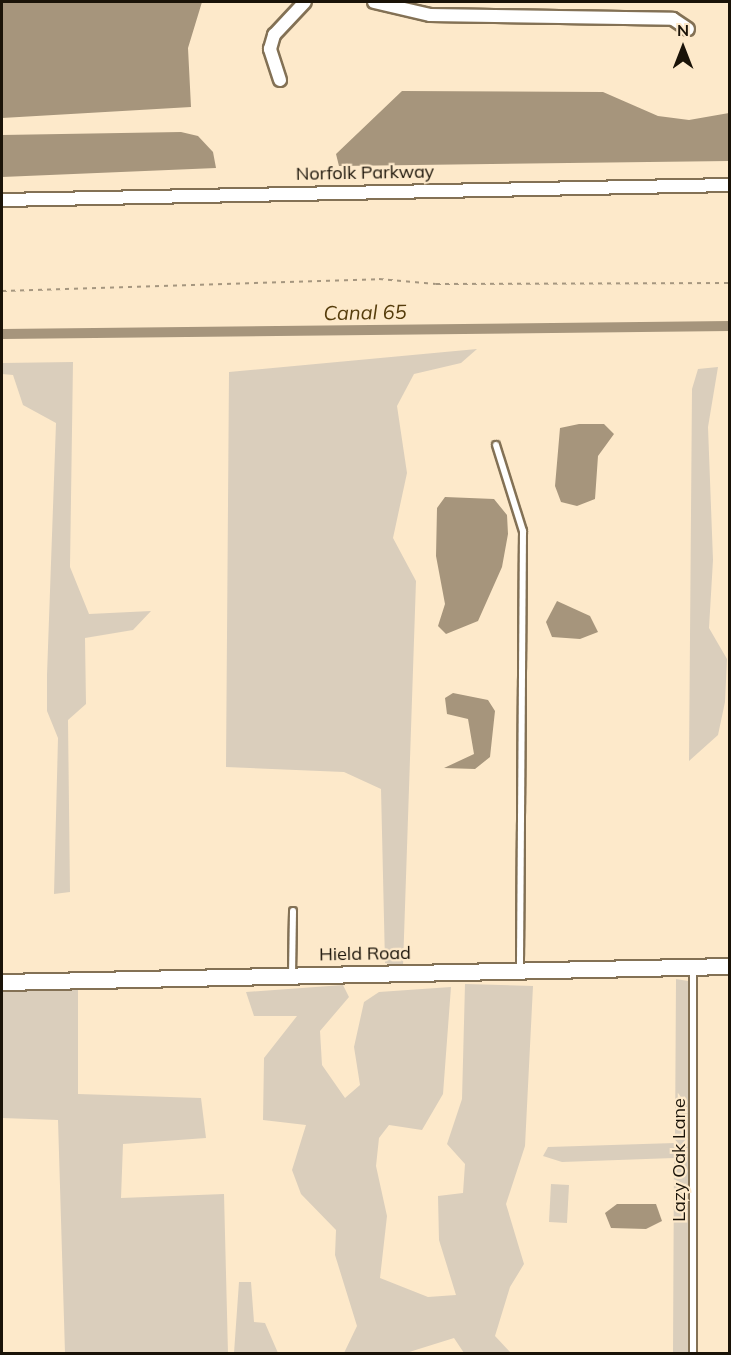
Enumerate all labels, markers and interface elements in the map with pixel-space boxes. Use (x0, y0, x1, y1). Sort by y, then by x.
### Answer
north arrow (653, 18, 713, 78)
text: N (677, 20, 689, 40)
street label: Norfolk Parkway (296, 161, 434, 185)
water label: Canal 65 (323, 299, 407, 325)
street label: Hield Road (319, 942, 411, 966)
street label: Lazy Oak Lane (668, 1098, 690, 1222)

